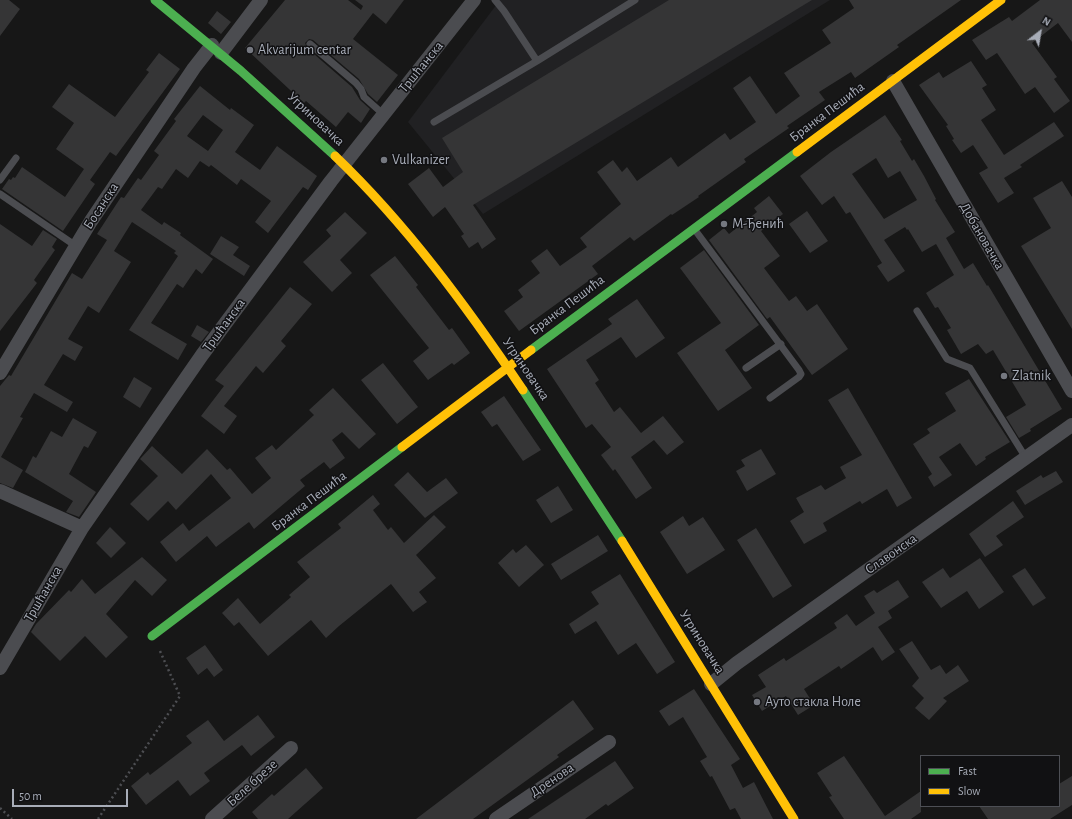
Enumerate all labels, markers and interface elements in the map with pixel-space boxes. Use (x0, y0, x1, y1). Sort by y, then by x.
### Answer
north arrow (1020, 12, 1060, 52)
text: N (1040, 15, 1053, 28)
street label: Тршћанска (395, 38, 447, 96)
place label: Akvarijum centar (258, 42, 351, 58)
marker: Akvarijum centar (245, 45, 255, 55)
street label: Бранка Пешића (786, 78, 868, 146)
street label: Угриновачка (284, 88, 348, 150)
place label: Vulkanizer (392, 152, 449, 168)
marker: Vulkanizer (379, 155, 389, 165)
street label: Босанска (80, 180, 122, 232)
street label: Добановачка (956, 199, 1008, 273)
place label: М-Ђенић (732, 216, 784, 232)
marker: М-Ђенић (719, 219, 729, 229)
street label: Бранка Пешића (526, 271, 608, 339)
street label: Тршћанска (199, 295, 249, 355)
street label: Угриновачка (499, 334, 553, 404)
place label: Zlatnik (1012, 368, 1051, 384)
marker: Zlatnik (999, 371, 1009, 381)
street label: Бранка Пешића (268, 467, 350, 535)
street label: Славонска (862, 530, 920, 578)
street label: Тршћанска (20, 563, 66, 625)
street label: Угриновачка (676, 607, 728, 677)
place label: Ауто стакла Ноле (765, 694, 861, 710)
marker: Ауто стакла Ноле (752, 697, 762, 707)
legend (920, 755, 1060, 807)
street label: Беле брезе (223, 756, 281, 810)
street label: Дренова (527, 759, 577, 801)
text: Fast (958, 765, 977, 777)
scale bar (14, 781, 130, 807)
text: Slow (958, 785, 980, 797)
text: 50 m (19, 790, 42, 802)

